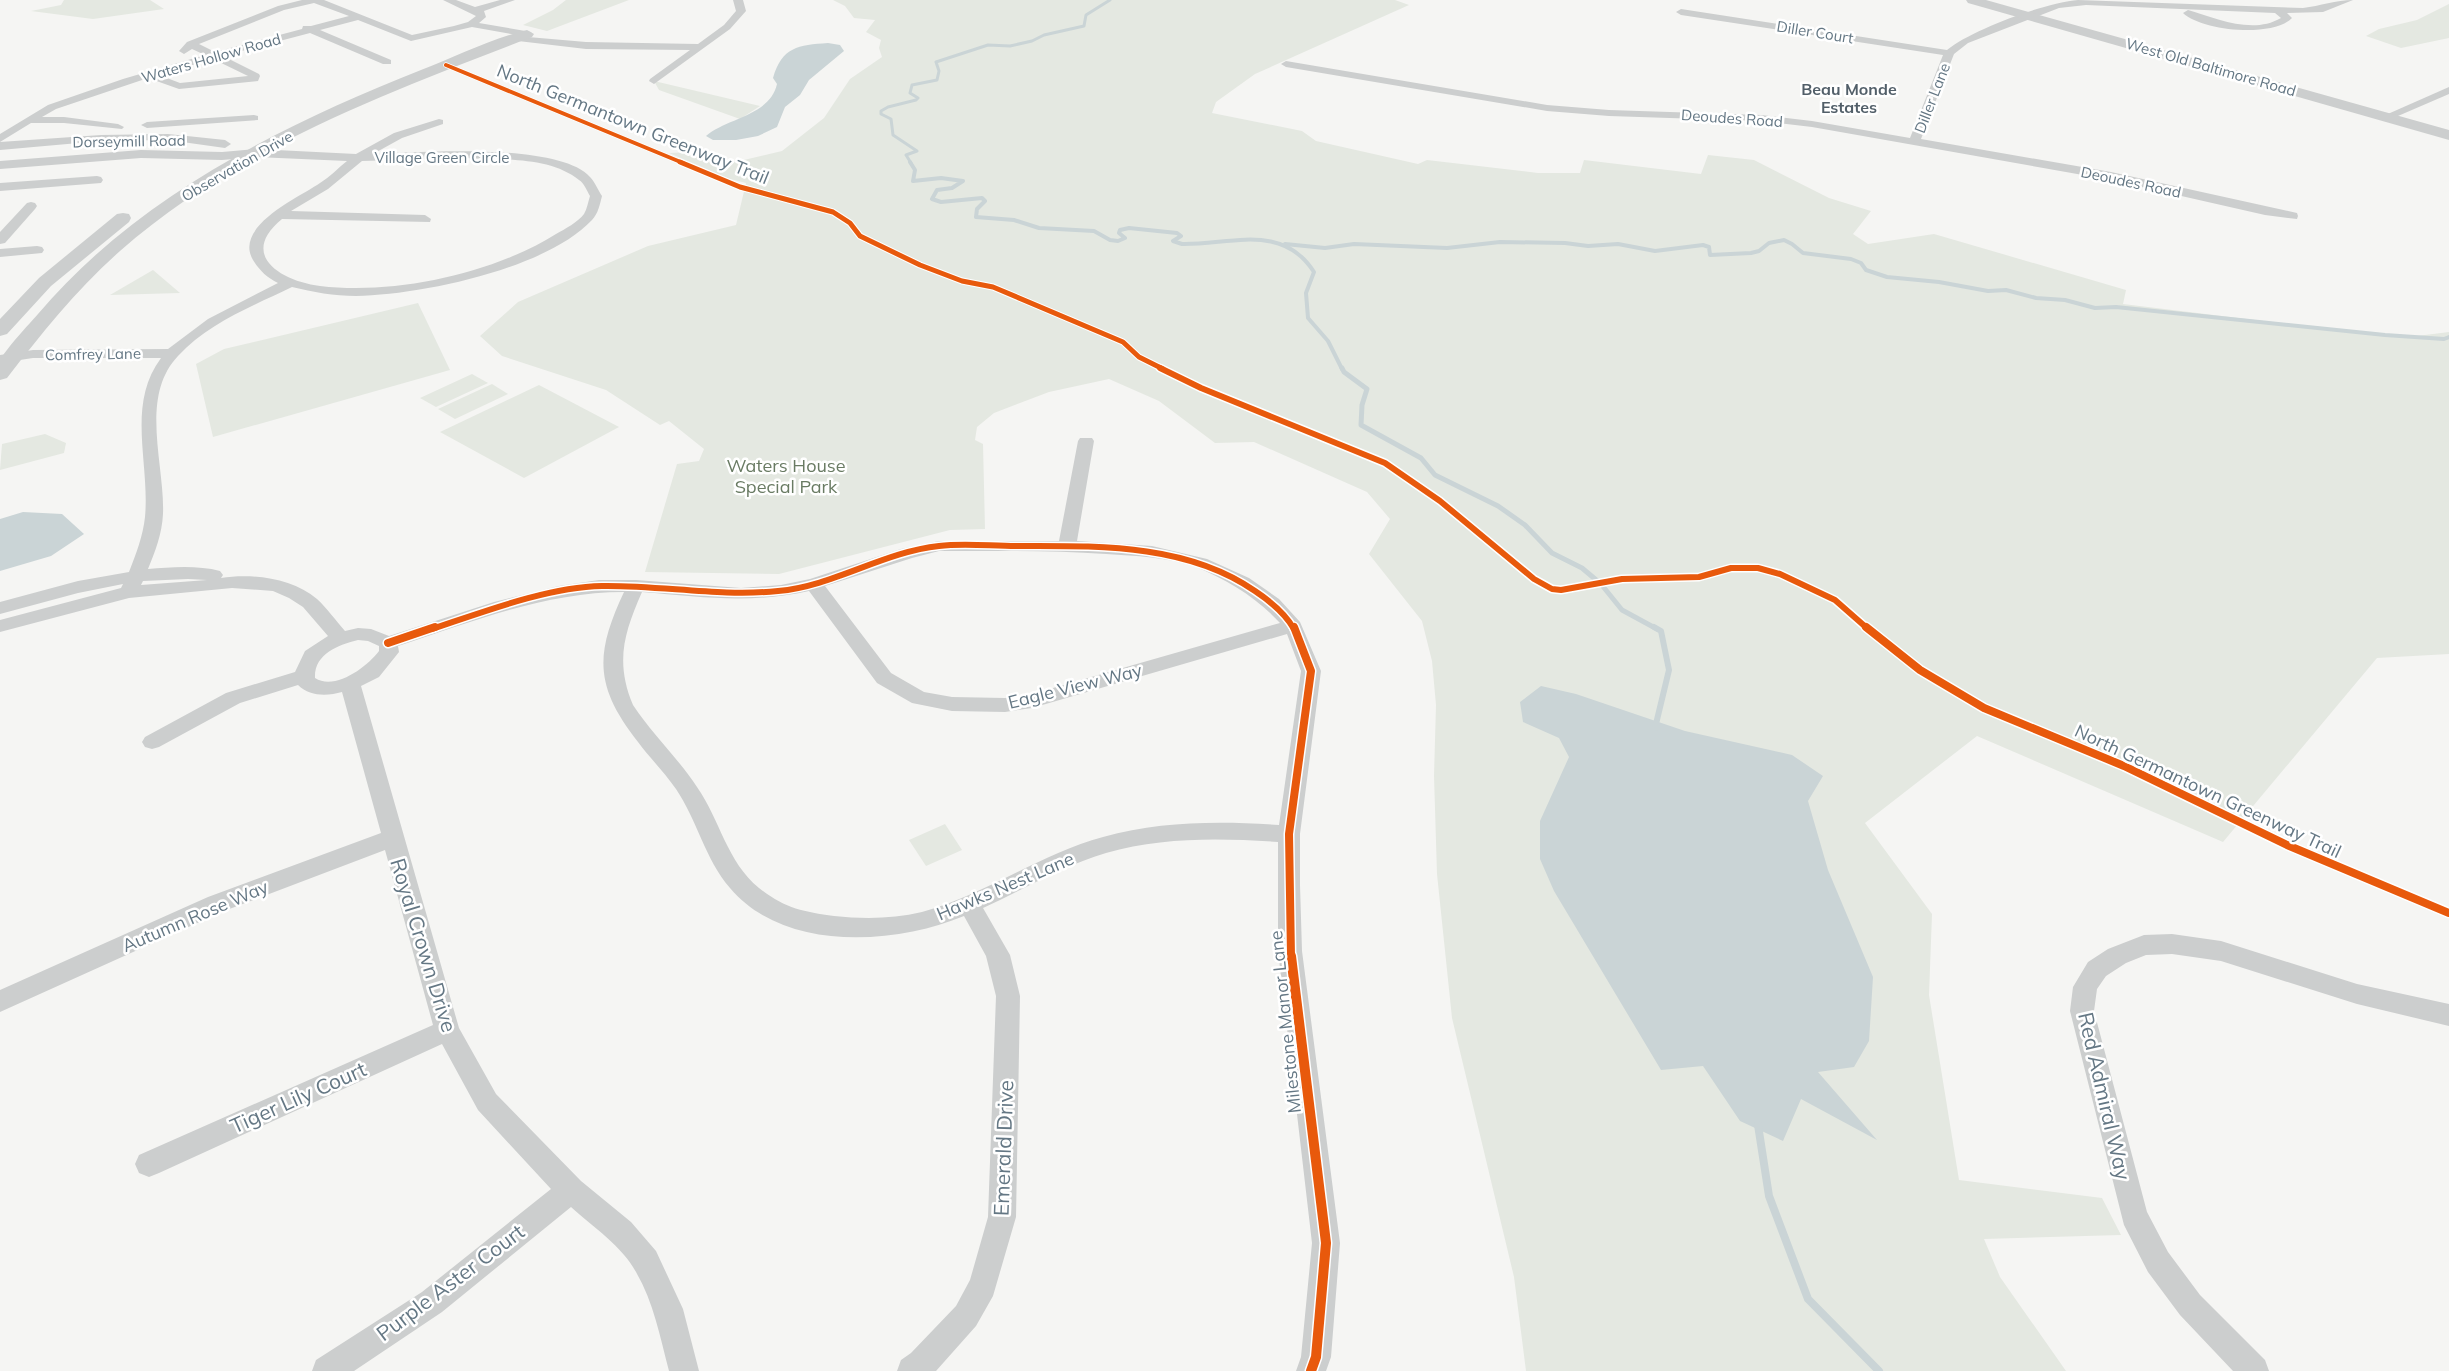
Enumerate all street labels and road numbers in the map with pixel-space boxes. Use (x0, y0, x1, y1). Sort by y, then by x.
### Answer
street label: Diller Court (1775, 17, 1855, 47)
street label: Waters Hollow Road (139, 29, 283, 87)
street label: West Old Baltimore Road (2124, 34, 2298, 100)
street label: North Germantown Greenway Trail (494, 59, 772, 189)
street label: Diller Lane (1910, 60, 1954, 136)
street label: Deoudes Road (1681, 105, 1783, 131)
street label: Observation Drive (178, 126, 296, 206)
street label: Dorseymill Road (72, 131, 186, 151)
street label: Village Green Circle (375, 148, 509, 167)
street label: Deoudes Road (2079, 162, 2183, 202)
street label: Comfrey Lane (45, 344, 141, 364)
street label: Eagle View Way (1006, 658, 1145, 714)
street label: North Germantown Greenway Trail (2071, 719, 2345, 863)
street label: Hawks Nest Lane (933, 847, 1077, 925)
street label: Royal Crown Drive (385, 855, 463, 1035)
street label: Autumn Rose Way (118, 875, 272, 957)
street label: Milestone Manor Lane (1264, 930, 1306, 1114)
street label: Red Admiral Way (2073, 1009, 2137, 1183)
street label: Tiger Lily Court (226, 1055, 370, 1139)
street label: Emerald Drive (988, 1080, 1018, 1216)
street label: Purple Aster Court (371, 1218, 529, 1346)

